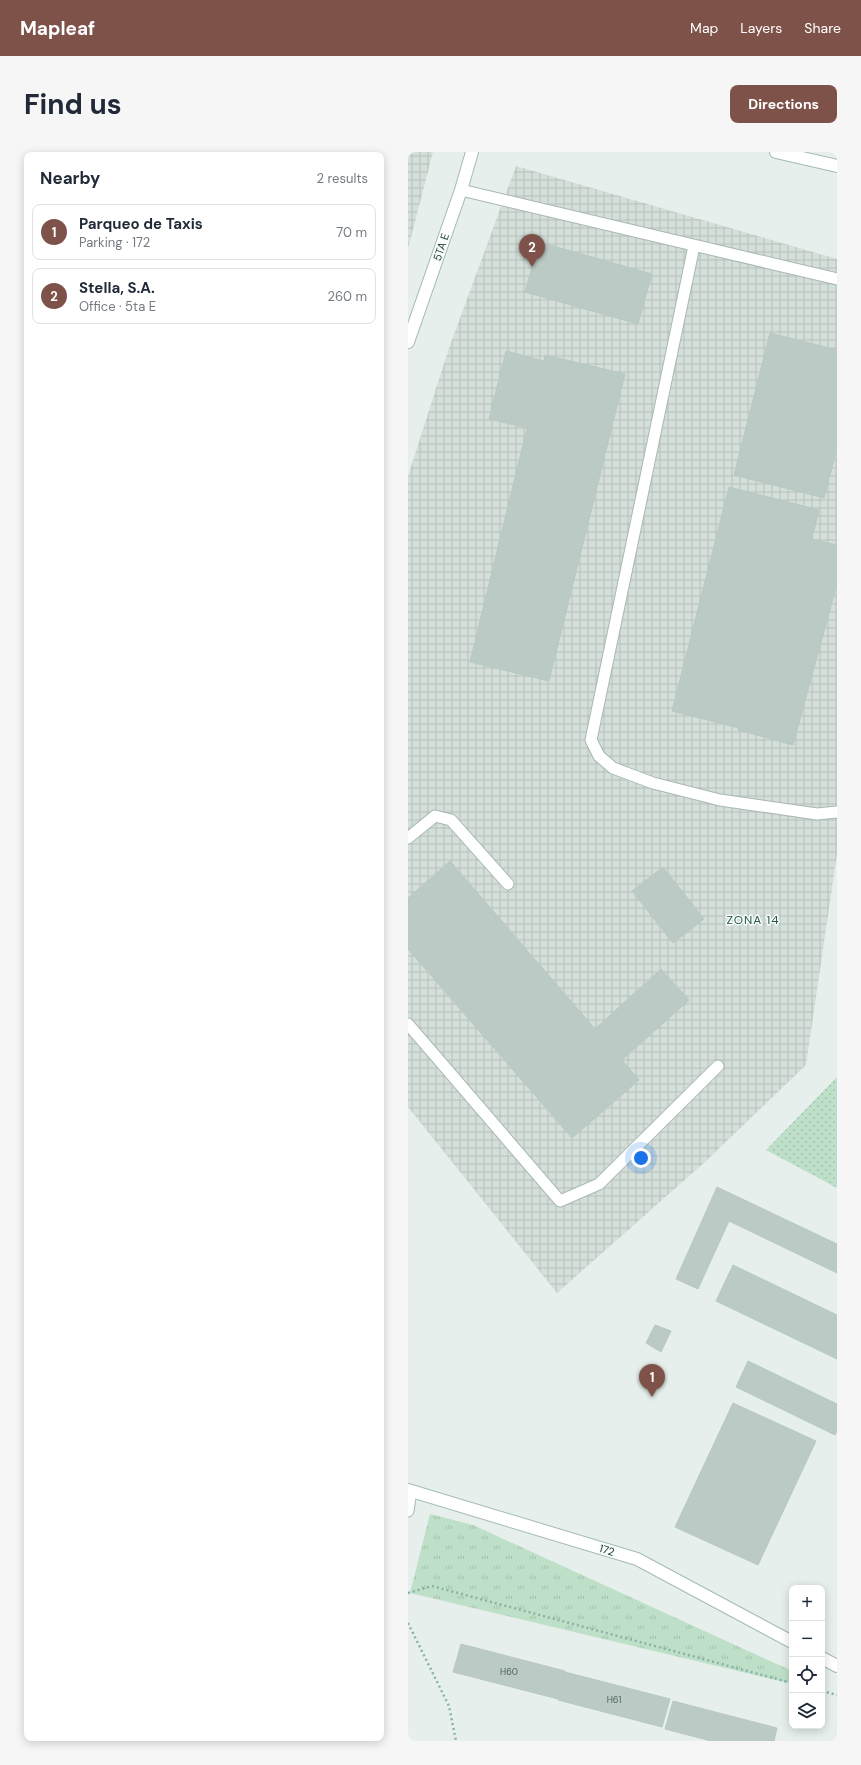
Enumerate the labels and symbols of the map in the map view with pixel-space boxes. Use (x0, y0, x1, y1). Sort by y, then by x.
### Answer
street label: 5TA E (430, 231, 452, 263)
pin: 2 (519, 234, 545, 267)
district label: ZONA 14 (726, 912, 780, 928)
your location (631, 1148, 651, 1168)
pin: 1 (639, 1364, 665, 1397)
street label: 172 (598, 1541, 616, 1559)
house number: H60 (500, 1666, 518, 1678)
house number: H61 (607, 1694, 621, 1706)

